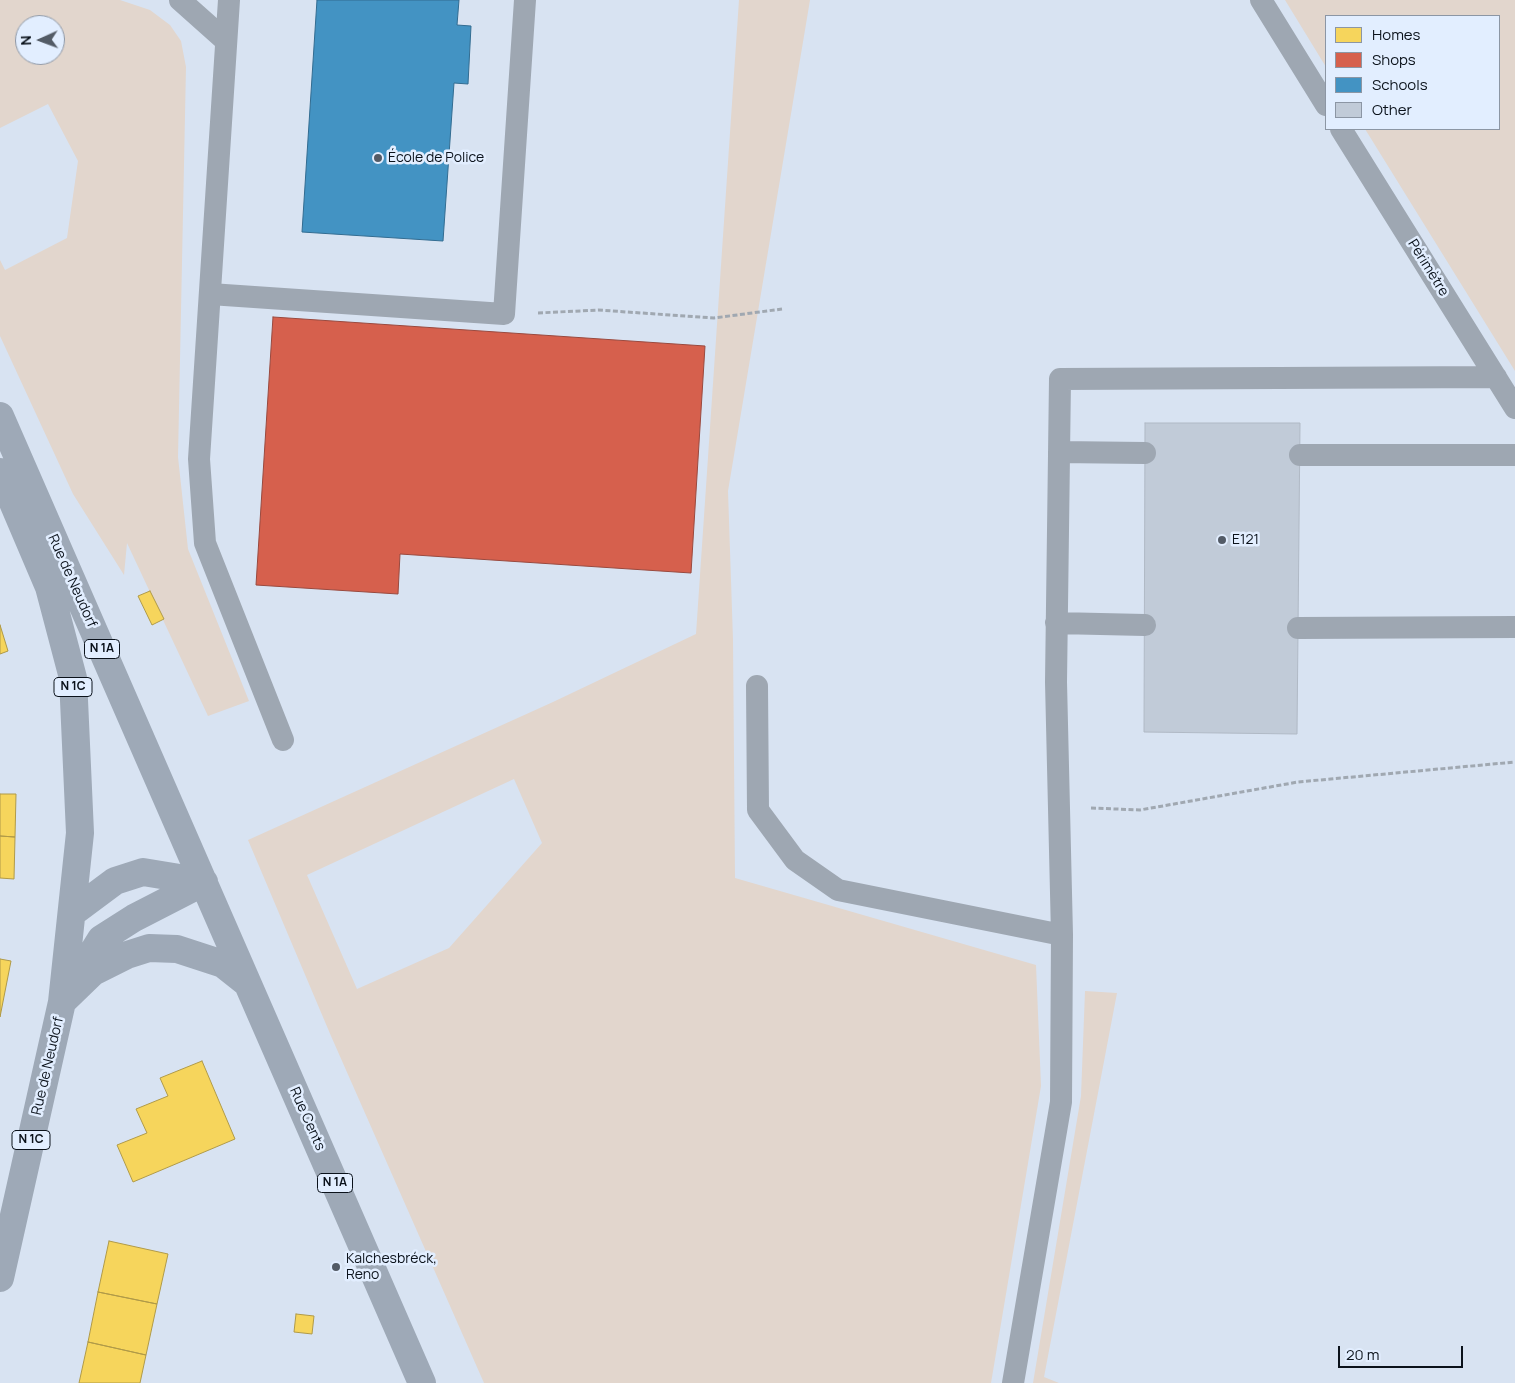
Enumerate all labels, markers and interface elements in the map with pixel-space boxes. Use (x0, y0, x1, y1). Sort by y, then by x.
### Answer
north arrow (15, 15, 65, 65)
legend (1325, 15, 1500, 130)
text: Homes (1372, 24, 1420, 45)
text: N (16, 35, 35, 46)
text: Shops (1372, 49, 1416, 70)
text: Schools (1372, 74, 1428, 95)
text: Other (1372, 99, 1412, 120)
place label: École de Police (388, 150, 484, 166)
marker: École de Police (372, 152, 384, 164)
street label: Périmètre (1404, 237, 1452, 299)
street label: Rue de Neudorf (44, 532, 100, 630)
place label: E121 (1232, 532, 1259, 548)
marker: E121 (1216, 534, 1228, 546)
road number: N 1A (84, 640, 120, 659)
road number: N 1C (54, 678, 92, 696)
street label: Rue de Neudorf (29, 1015, 67, 1117)
street label: Rue Cents (286, 1085, 328, 1153)
road number: N 1C (12, 1130, 50, 1150)
road number: N 1A (318, 1174, 352, 1192)
place label: Kalchesbréck, Reno (346, 1251, 437, 1284)
marker: Kalchesbréck, Reno (330, 1261, 342, 1273)
scale bar (1340, 1336, 1465, 1368)
text: 20 m (1346, 1344, 1379, 1365)

